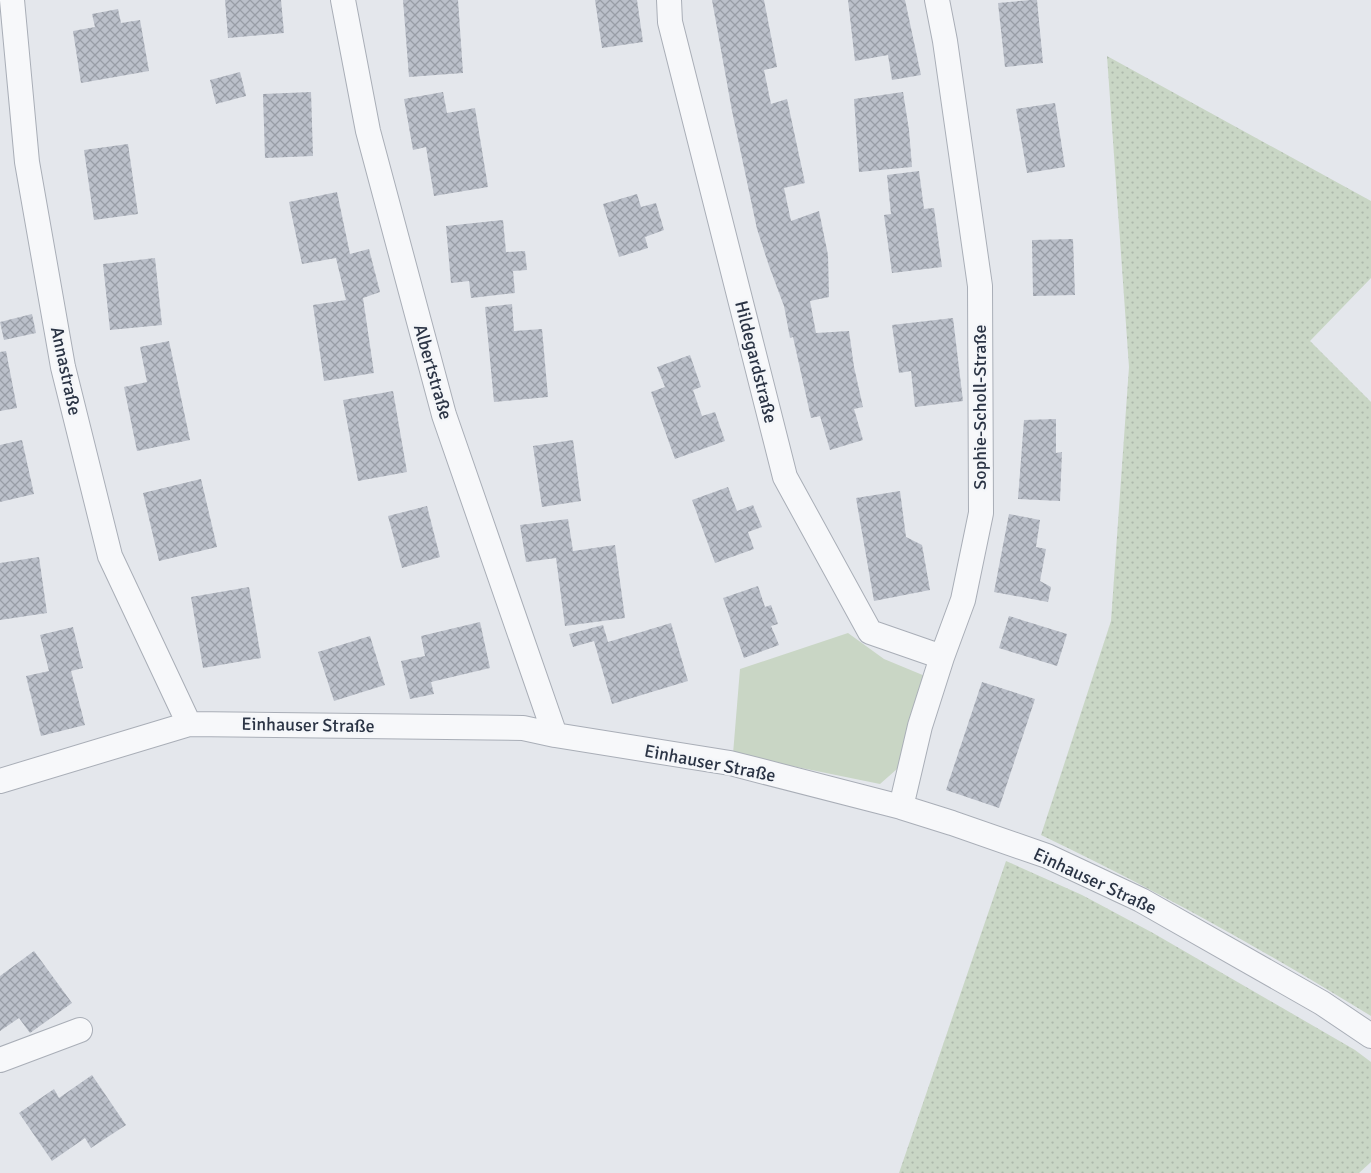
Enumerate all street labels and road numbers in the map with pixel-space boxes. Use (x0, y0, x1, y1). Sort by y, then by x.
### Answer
street label: Hildegardstraße (730, 298, 782, 426)
street label: Albertstraße (409, 322, 457, 422)
street label: Sophie-Scholl-Straße (969, 324, 991, 490)
street label: Annastraße (46, 325, 86, 417)
street label: Einhauser Straße (241, 713, 375, 737)
street label: Einhauser Straße (642, 739, 778, 787)
street label: Einhauser Straße (1030, 843, 1160, 919)

